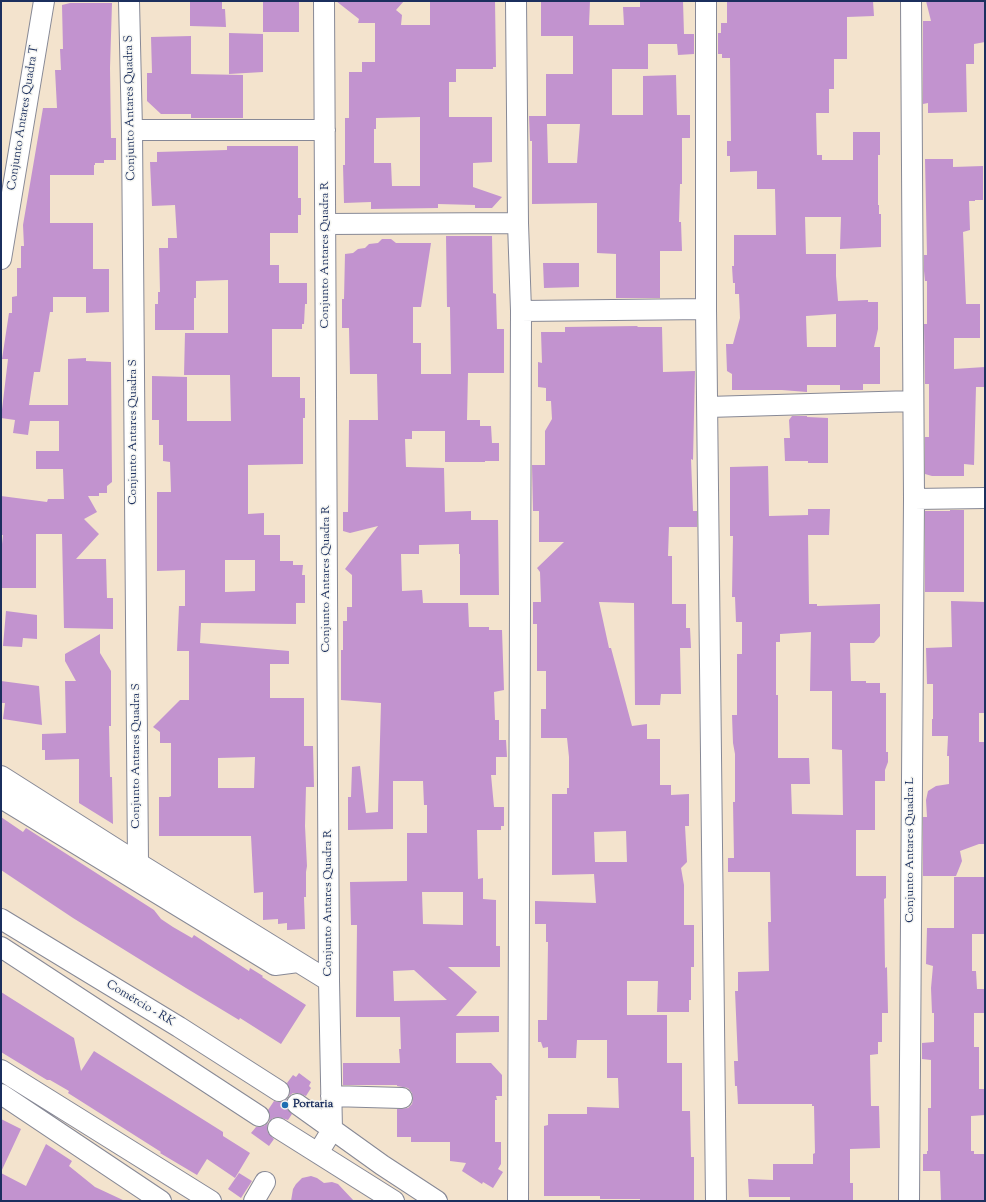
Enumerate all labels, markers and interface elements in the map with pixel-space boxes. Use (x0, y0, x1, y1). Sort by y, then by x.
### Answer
street label: Conjunto Antares Quadra S (123, 35, 139, 181)
street label: Conjunto Antares Quadra T (5, 44, 43, 192)
street label: Conjunto Antares Quadra R (319, 182, 333, 328)
street label: Conjunto Antares Quadra S (127, 359, 141, 505)
street label: Conjunto Antares Quadra R (320, 506, 334, 652)
street label: Conjunto Antares Quadra S (130, 683, 144, 829)
street label: Conjunto Antares Quadra L (904, 777, 918, 923)
street label: Conjunto Antares Quadra R (322, 830, 336, 976)
street label: Comércio - RK (103, 978, 177, 1030)
place label: Portaria (293, 1098, 333, 1112)
marker: Portaria (280, 1100, 290, 1110)

